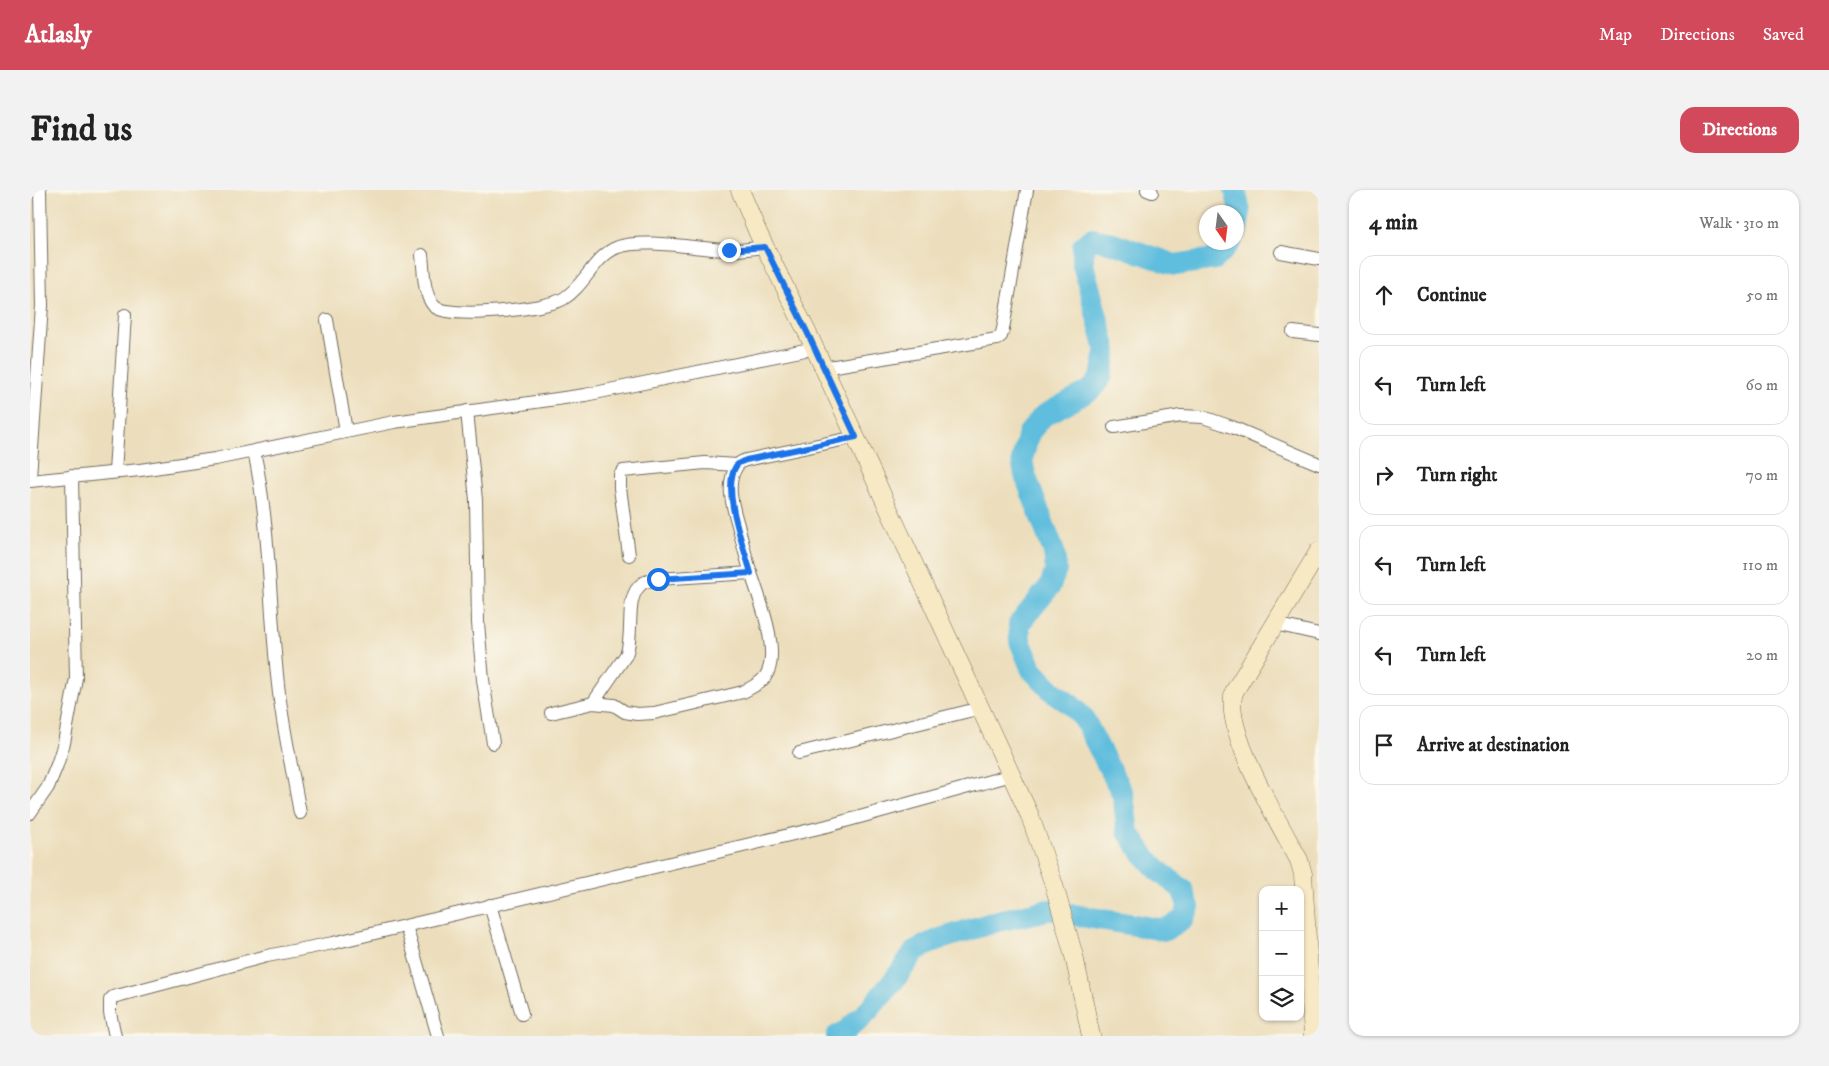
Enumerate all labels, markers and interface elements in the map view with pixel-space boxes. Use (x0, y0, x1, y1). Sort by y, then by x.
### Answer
text: Atlasly (25, 20, 92, 50)
text: Map (1599, 24, 1632, 46)
text: Directions (1660, 24, 1735, 46)
text: Saved (1763, 24, 1804, 46)
button: Directions (1680, 107, 1799, 153)
text: Find us (30, 108, 132, 152)
north arrow (1199, 205, 1244, 250)
text: 4 min (1369, 210, 1418, 236)
text: Walk · 310 m (1699, 213, 1779, 233)
route end (718, 239, 741, 262)
icon: ahead (1370, 281, 1398, 309)
text: Continue (1417, 284, 1487, 307)
text: 50 m (1746, 285, 1778, 305)
icon: left (1370, 371, 1398, 399)
text: Turn left (1417, 374, 1486, 397)
text: 60 m (1746, 375, 1778, 395)
icon: right (1370, 461, 1398, 489)
text: Turn right (1417, 464, 1497, 487)
text: 70 m (1746, 465, 1778, 485)
icon: left (1370, 551, 1398, 579)
text: Turn left (1417, 554, 1486, 577)
text: 110 m (1742, 555, 1778, 575)
route start (647, 568, 670, 591)
icon: left (1370, 641, 1398, 669)
text: Turn left (1417, 644, 1486, 667)
text: 20 m (1746, 645, 1778, 665)
icon: arrive (1370, 731, 1398, 759)
text: Arrive at destination (1417, 734, 1569, 757)
map controls (1259, 886, 1304, 1021)
button: + (1259, 886, 1304, 931)
button: − (1259, 931, 1304, 976)
button: layers (1259, 976, 1304, 1021)

